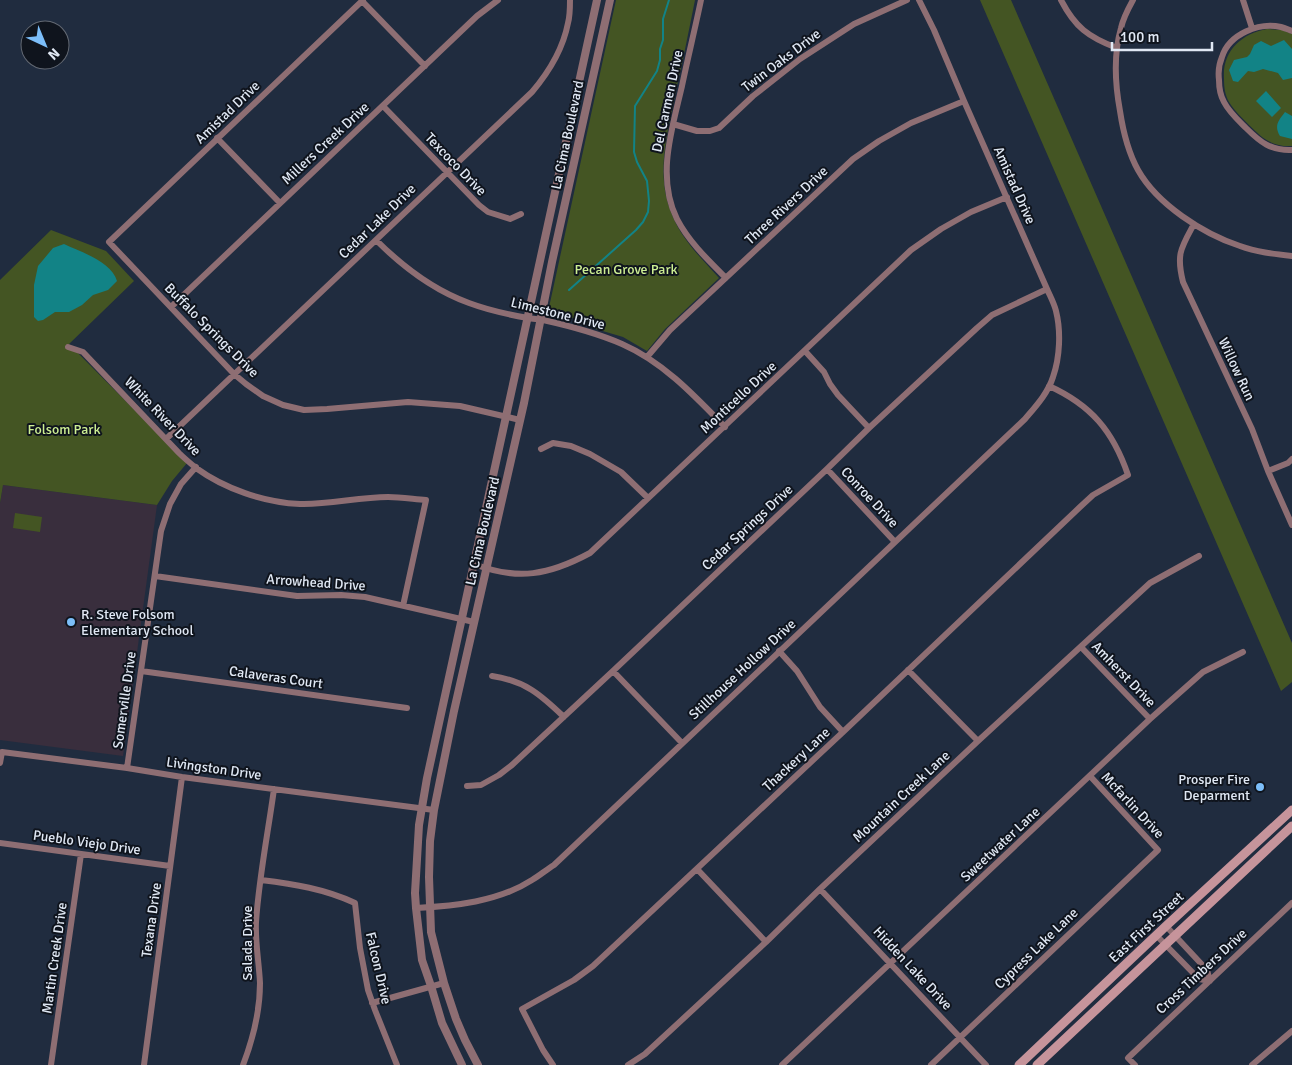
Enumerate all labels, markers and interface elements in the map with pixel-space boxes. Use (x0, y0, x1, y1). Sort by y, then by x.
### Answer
north arrow (20, 20, 70, 70)
scale bar (1112, 20, 1212, 52)
street label: Twin Oaks Drive (738, 25, 824, 96)
text: 100 m (1120, 28, 1160, 46)
text: N (44, 44, 63, 63)
street label: Del Carmen Drive (648, 48, 687, 154)
street label: Amistad Drive (191, 77, 263, 147)
street label: La Cima Boulevard (548, 79, 587, 191)
street label: Millers Creek Drive (278, 99, 373, 188)
street label: Texcoco Drive (421, 129, 490, 199)
street label: Amistad Drive (990, 144, 1039, 227)
street label: Three Rivers Drive (741, 163, 831, 248)
street label: Cedar Lake Drive (335, 180, 419, 262)
park label: Pecan Grove Park (574, 261, 678, 278)
street label: Buffalo Springs Drive (161, 280, 262, 381)
street label: Limestone Drive (509, 294, 607, 333)
street label: Willow Run (1215, 335, 1258, 403)
street label: Monticello Drive (697, 358, 780, 437)
street label: White River Drive (121, 373, 204, 459)
park label: Folsom Park (28, 421, 100, 438)
street label: Conroe Drive (837, 463, 902, 531)
street label: La Cima Boulevard (462, 475, 503, 587)
street label: Cedar Springs Drive (698, 481, 796, 574)
street label: Arrowhead Drive (266, 571, 366, 594)
place label: R. Steve Folsom Elementary School (81, 606, 194, 639)
street label: Stillhouse Hollow Drive (685, 615, 799, 723)
marker: R. Steve Folsom Elementary School (65, 616, 77, 628)
street label: Amherst Drive (1088, 638, 1159, 711)
street label: Somerville Drive (109, 650, 140, 750)
street label: Calaveras Court (228, 662, 324, 693)
street label: Thackery Lane (759, 724, 834, 795)
street label: Mountain Creek Lane (849, 747, 954, 846)
street label: Livingston Drive (165, 753, 263, 784)
street label: Mcfarlin Drive (1098, 769, 1168, 842)
place label: Prosper Fire Deparment (1178, 771, 1250, 804)
marker: Prosper Fire Deparment (1254, 781, 1266, 793)
street label: Sweetwater Lane (957, 803, 1044, 885)
street label: Pueblo Viejo Drive (32, 827, 142, 858)
street label: Texana Drive (138, 882, 165, 959)
street label: East First Street (1105, 888, 1187, 966)
street label: Martin Creek Drive (38, 901, 71, 1015)
street label: Cypress Lake Lane (991, 904, 1082, 993)
street label: Salada Drive (239, 906, 256, 980)
street label: Hidden Lake Drive (870, 923, 956, 1014)
street label: Cross Timbers Drive (1152, 925, 1250, 1018)
street label: Falcon Drive (362, 930, 395, 1006)

